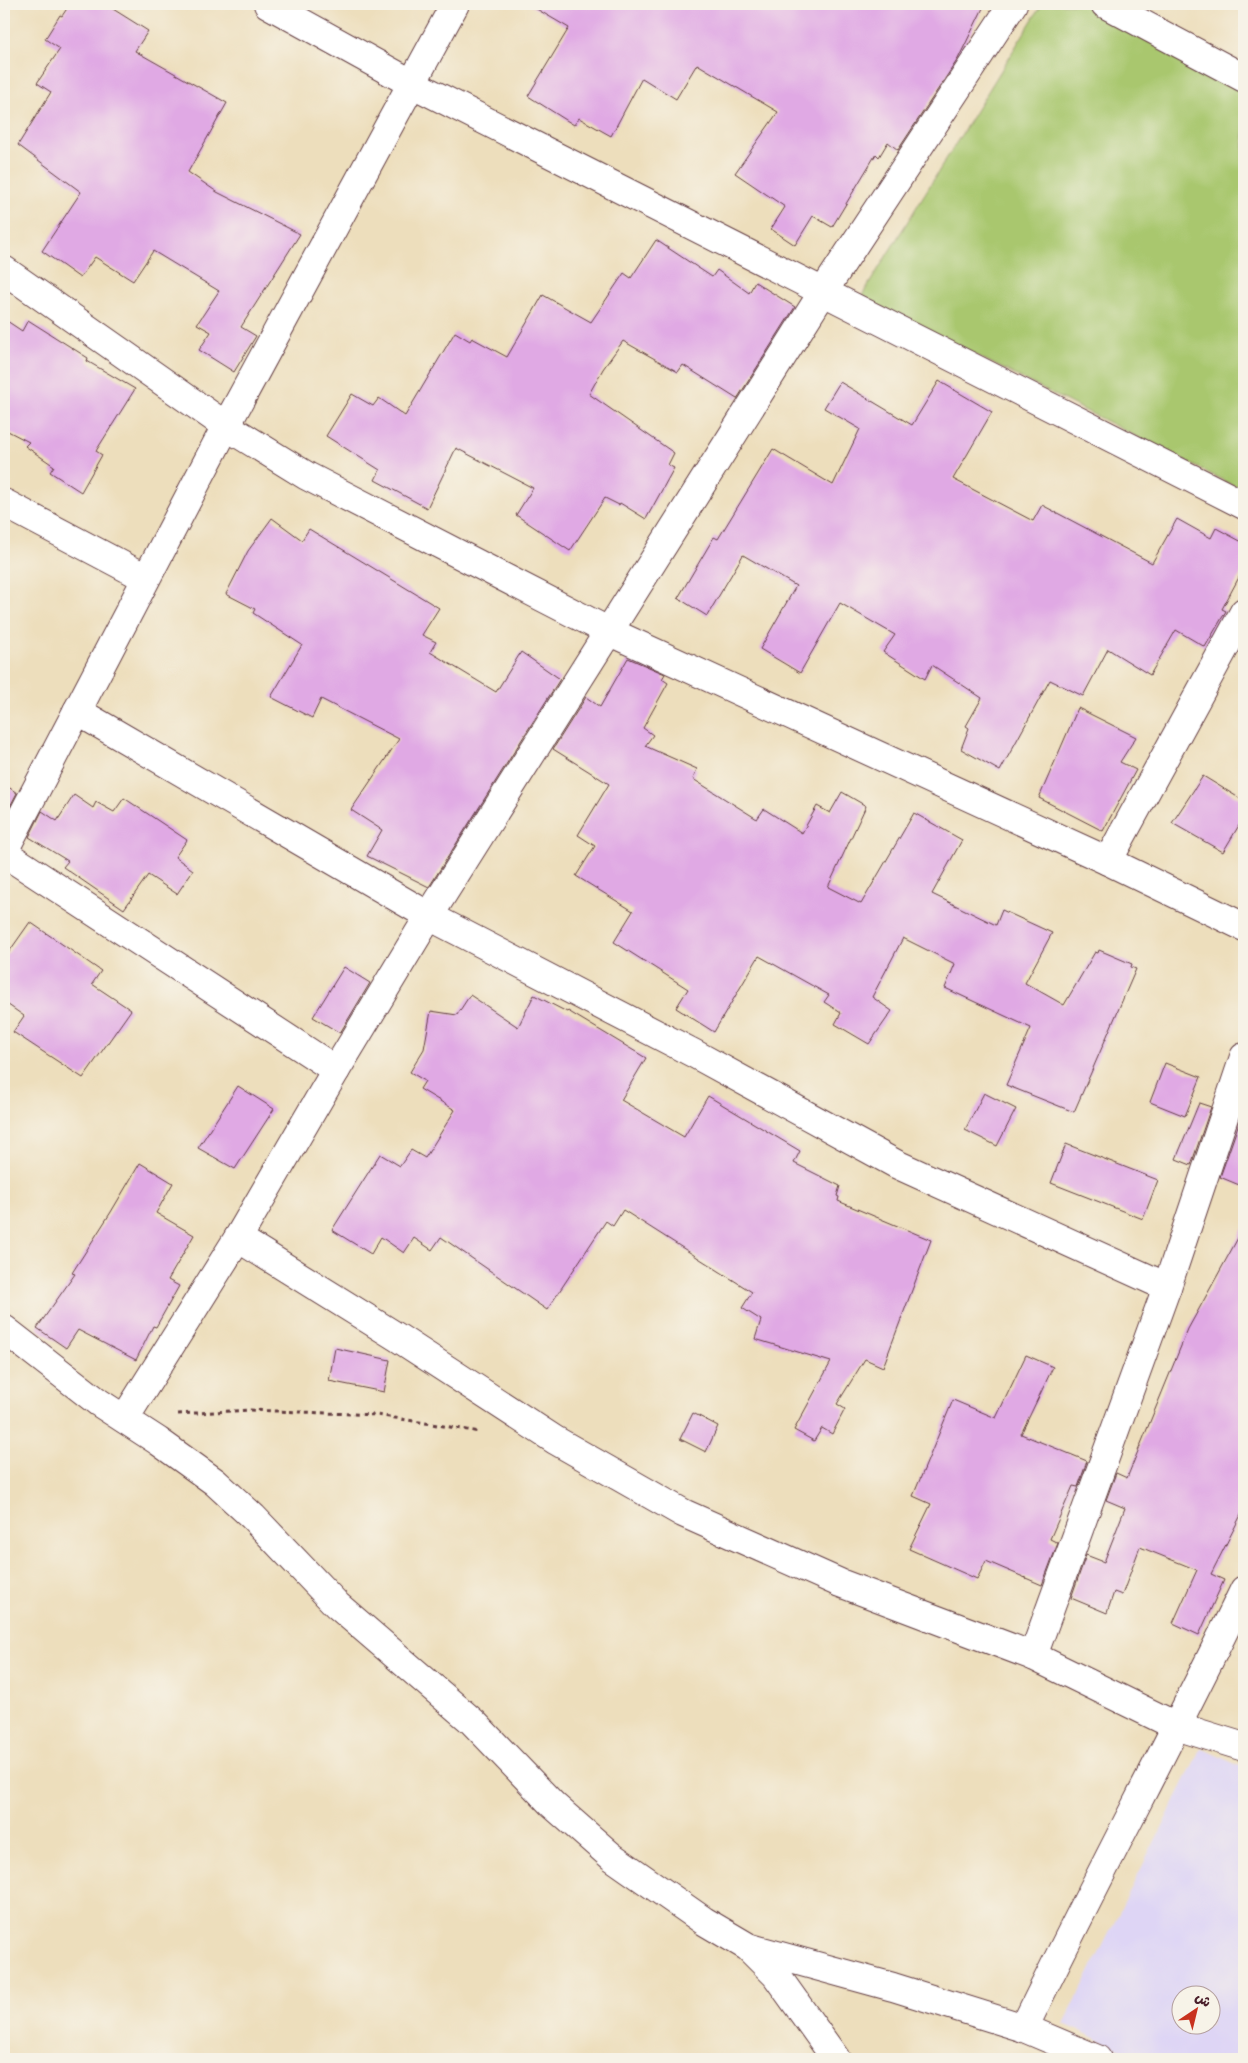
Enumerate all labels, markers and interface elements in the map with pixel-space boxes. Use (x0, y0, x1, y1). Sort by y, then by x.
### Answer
north arrow (1170, 1986, 1220, 2036)
text: ش (1191, 1988, 1214, 2012)

